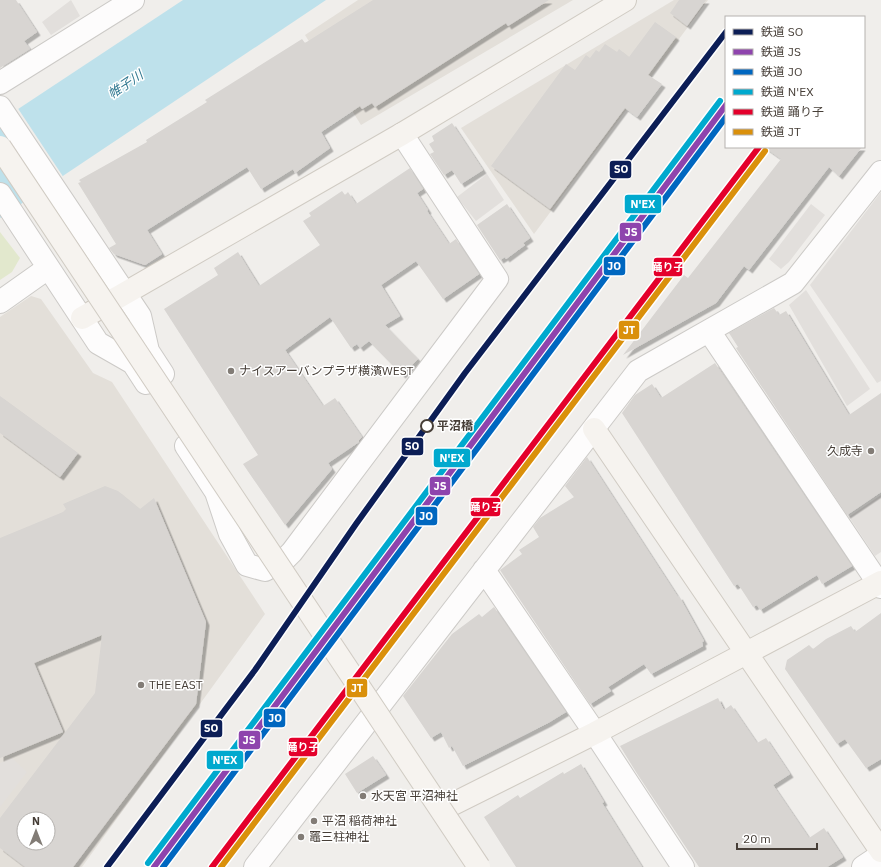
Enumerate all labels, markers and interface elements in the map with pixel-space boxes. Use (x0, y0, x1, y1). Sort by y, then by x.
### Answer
legend (725, 16, 865, 148)
text: 鉄道 SO (761, 24, 803, 39)
text: 鉄道 JS (761, 44, 801, 59)
text: 鉄道 JO (761, 64, 802, 79)
water label: 帷子川 (104, 65, 148, 102)
text: 鉄道 N'EX (761, 84, 814, 99)
text: 鉄道 踊り子 (761, 104, 824, 119)
text: 鉄道 JT (761, 124, 801, 139)
line badge: SO (609, 160, 632, 179)
text: SO (614, 162, 629, 176)
line badge: N'EX (624, 194, 662, 214)
text: N'EX (631, 197, 656, 211)
line badge: JS (619, 222, 642, 242)
text: JS (624, 225, 638, 239)
line badge: JO (603, 256, 626, 276)
line badge: 踊り子 (653, 257, 683, 277)
text: JO (607, 259, 621, 273)
text: 踊り子 (652, 260, 685, 274)
line badge: JT (618, 320, 640, 340)
text: JT (623, 323, 636, 337)
place label: ナイスアーバンプラザ横濱WEST (239, 363, 414, 378)
marker: ナイスアーバンプラザ横濱WEST (226, 366, 236, 376)
place label: 平沼橋 (437, 418, 474, 433)
marker: 平沼橋 (420, 419, 434, 433)
line badge: SO (401, 437, 424, 456)
text: SO (405, 439, 420, 453)
place label: 久成寺 (827, 443, 863, 458)
marker: 久成寺 (866, 446, 876, 456)
line badge: N'EX (433, 448, 471, 468)
text: N'EX (440, 451, 465, 465)
line badge: JS (429, 476, 451, 496)
text: JS (433, 479, 447, 493)
line badge: 踊り子 (470, 497, 501, 517)
text: 踊り子 (470, 500, 503, 514)
line badge: JO (415, 506, 438, 526)
text: JO (419, 509, 433, 523)
place label: THE EAST (149, 677, 203, 692)
line badge: JT (346, 678, 368, 698)
marker: THE EAST (136, 680, 146, 690)
text: JT (351, 681, 364, 695)
line badge: JO (263, 708, 286, 728)
text: JO (268, 711, 282, 725)
line badge: SO (200, 719, 223, 738)
text: SO (204, 721, 219, 735)
line badge: JS (238, 730, 261, 750)
text: JS (242, 733, 256, 747)
line badge: 踊り子 (288, 737, 318, 757)
text: 踊り子 (287, 740, 320, 754)
line badge: N'EX (206, 750, 244, 770)
text: N'EX (213, 753, 238, 767)
place label: 水天宮 平沼神社 (371, 788, 458, 803)
marker: 水天宮 平沼神社 (358, 791, 368, 801)
north arrow (16, 811, 56, 851)
place label: 平沼 稲荷神社 (322, 813, 397, 828)
text: N (32, 814, 40, 828)
marker: 平沼 稲荷神社 (309, 816, 319, 826)
scale bar (737, 825, 817, 851)
place label: 竈三柱神社 (309, 829, 369, 844)
text: 20 m (743, 831, 771, 846)
marker: 竈三柱神社 (296, 832, 306, 842)

